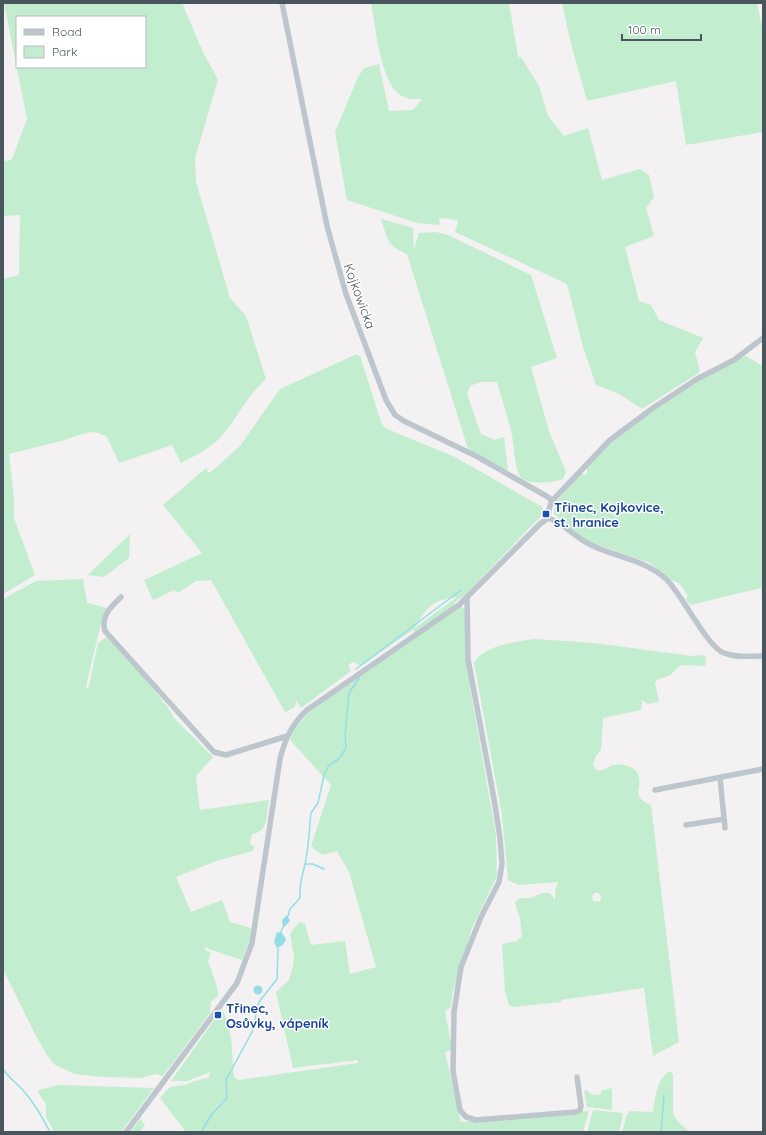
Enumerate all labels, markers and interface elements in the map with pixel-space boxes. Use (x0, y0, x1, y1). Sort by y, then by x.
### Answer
legend (16, 16, 146, 68)
scale bar (622, 16, 701, 42)
text: 100 m (628, 22, 661, 37)
text: Road (52, 24, 82, 39)
text: Park (52, 44, 77, 59)
street label: Kojkowicka (341, 261, 379, 331)
place label: Třinec, Kojkovice, st. hranice (554, 499, 664, 530)
marker: Třinec, Kojkovice, st. hranice (541, 509, 551, 519)
place label: Třinec, Osůvky, vápeník (226, 1000, 329, 1031)
marker: Třinec, Osůvky, vápeník (213, 1010, 223, 1020)

